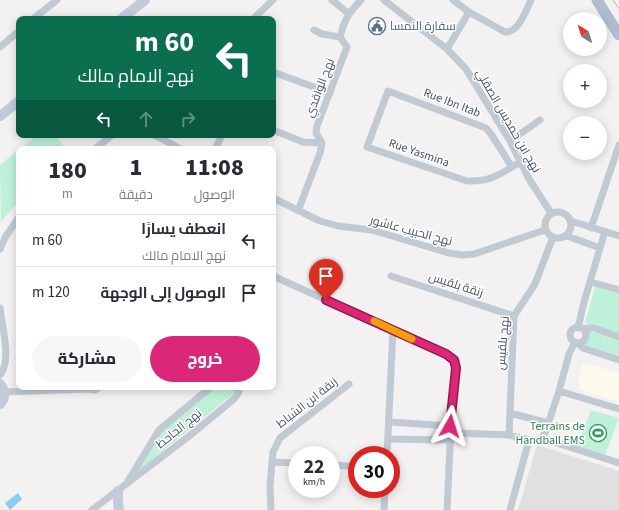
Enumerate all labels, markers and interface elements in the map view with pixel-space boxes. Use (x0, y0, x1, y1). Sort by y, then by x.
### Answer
north arrow (563, 12, 607, 56)
map controls (563, 12, 607, 160)
public building icon: سفارة النمسا (367, 16, 387, 36)
place label: سفارة النمسا (390, 18, 456, 35)
text: 60 m (135, 22, 194, 62)
icon: left (208, 32, 260, 84)
street label: نهج الواقدي (301, 56, 340, 120)
text: نهج الامام مالك (78, 64, 194, 89)
button: + (563, 64, 607, 108)
street label: نهج ابن حمديس الصقلي (470, 66, 545, 176)
street label: Rue Ibn Itab (421, 84, 483, 122)
icon: left (93, 108, 115, 130)
icon: ahead (135, 108, 157, 130)
icon: right (177, 108, 199, 130)
button: − (563, 116, 607, 160)
street label: Rue Yasmina (386, 135, 452, 171)
text: 1 (129, 150, 142, 185)
text: 11:08 (185, 150, 244, 185)
text: 180 (48, 153, 87, 188)
text: m (62, 185, 73, 203)
text: دقيقة (119, 186, 153, 204)
text: الوصول (194, 186, 235, 204)
street label: نهج الحبيب عاشور (367, 212, 454, 250)
text: انعطف يسارًا (141, 219, 226, 240)
text: 60 m (32, 230, 62, 251)
icon: left (238, 230, 260, 252)
text: نهج الامام مالك (142, 247, 226, 265)
pin (309, 259, 343, 300)
icon: arrive (315, 265, 337, 287)
street label: زنقة بلقيس (427, 268, 485, 302)
text: 120 m (32, 282, 70, 303)
icon: arrive (238, 282, 260, 304)
text: الوصول إلى الوجهة (100, 283, 226, 304)
street label: نهج بلقيس (492, 315, 514, 371)
button: مشاركة (32, 336, 142, 382)
button: خروج (150, 336, 260, 382)
street label: زنقة ابن الشباط (273, 374, 341, 432)
street label: نهج الجاحظ (152, 405, 206, 453)
position arrow (429, 405, 471, 447)
place label: Terrains de Handball EMS (515, 418, 585, 449)
sports icon: Terrains de Handball EMS (588, 423, 608, 443)
speed limit sign: 30 (348, 446, 400, 498)
text: 22 (303, 453, 325, 481)
text: km/h (303, 475, 325, 489)

